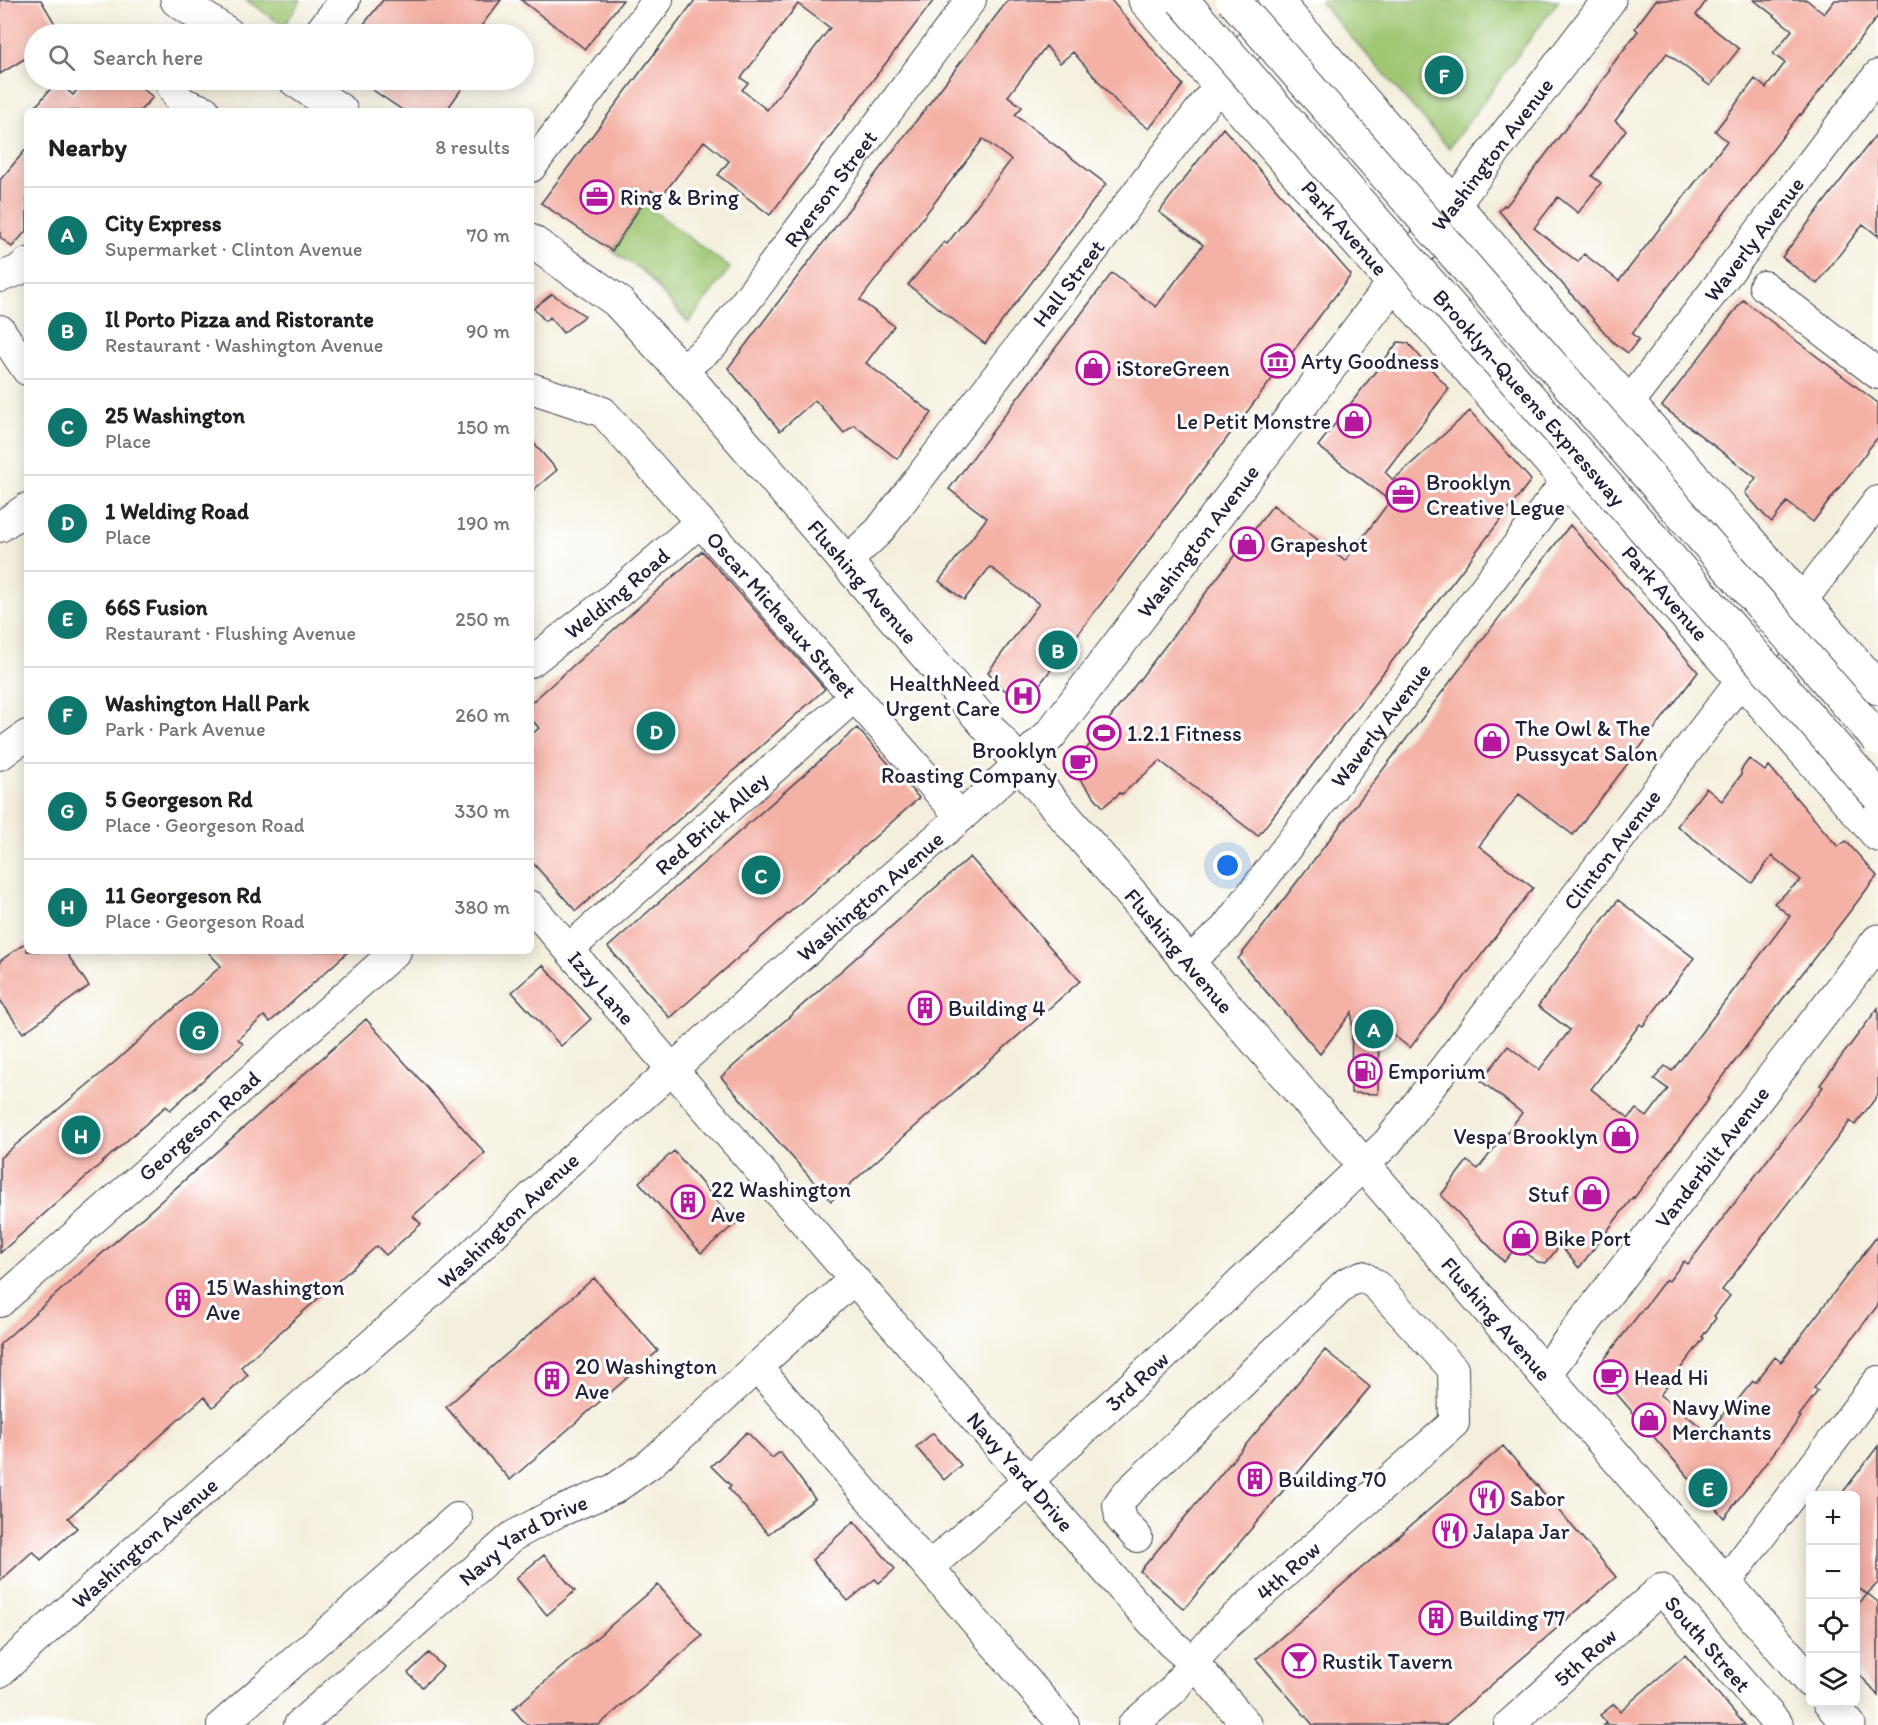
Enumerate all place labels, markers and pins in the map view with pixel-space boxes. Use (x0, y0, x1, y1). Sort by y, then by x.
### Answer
pin: F (1424, 52, 1464, 98)
office icon: Ring & Bring (579, 179, 615, 215)
place label: Ring & Bring (620, 184, 740, 211)
museum icon: Arty Goodness (1260, 343, 1296, 379)
place label: Arty Goodness (1301, 348, 1439, 375)
shop icon: iStoreGreen (1075, 350, 1111, 386)
place label: iStoreGreen (1116, 355, 1230, 382)
shop icon: Le Petit Monstre (1336, 403, 1372, 439)
place label: Le Petit Monstre (1176, 408, 1331, 435)
place label: Brooklyn Creative Legue (1426, 469, 1565, 521)
office icon: Brooklyn Creative Legue (1385, 477, 1421, 513)
shop icon: Grapeshot (1229, 526, 1265, 562)
place label: Grapeshot (1270, 531, 1368, 558)
pin: B (1038, 628, 1078, 672)
place label: HealthNeed Urgent Care (885, 670, 1000, 722)
hospital icon: HealthNeed Urgent Care (1005, 678, 1041, 714)
pin: D (636, 708, 676, 754)
sports icon: 1.2.1 Fitness (1086, 715, 1122, 751)
place label: The Owl & The Pussycat Salon (1515, 715, 1658, 767)
place label: 1.2.1 Fitness (1127, 720, 1242, 747)
shop icon: The Owl & The Pussycat Salon (1474, 723, 1510, 759)
place label: Brooklyn Roasting Company (881, 737, 1058, 789)
cafe icon: Brooklyn Roasting Company (1062, 745, 1098, 781)
pin: C (742, 852, 780, 898)
building icon: Building 4 (907, 990, 943, 1026)
place label: Building 4 (948, 995, 1046, 1022)
pin: A (1354, 1006, 1394, 1052)
pin: G (180, 1008, 218, 1054)
fuel station icon: Emporium (1347, 1053, 1383, 1089)
place label: Emporium (1388, 1058, 1486, 1085)
pin: H (62, 1112, 100, 1158)
shop icon: Vespa Brooklyn (1603, 1118, 1639, 1154)
place label: Vespa Brooklyn (1454, 1123, 1599, 1150)
place label: 22 Washington Ave (711, 1176, 851, 1228)
shop icon: Stuf (1574, 1176, 1610, 1212)
place label: Stuf (1528, 1181, 1569, 1208)
building icon: 22 Washington Ave (670, 1184, 706, 1220)
shop icon: Bike Port (1503, 1220, 1539, 1256)
place label: Bike Port (1544, 1225, 1631, 1252)
place label: 15 Washington Ave (206, 1274, 345, 1326)
building icon: 15 Washington Ave (165, 1282, 201, 1318)
place label: 20 Washington Ave (575, 1353, 717, 1405)
cafe icon: Head Hi (1593, 1359, 1629, 1395)
building icon: 20 Washington Ave (534, 1361, 570, 1397)
place label: Head Hi (1634, 1364, 1708, 1391)
place label: Navy Wine Merchants (1672, 1394, 1772, 1446)
shop icon: Navy Wine Merchants (1631, 1402, 1667, 1438)
building icon: Building 70 (1237, 1461, 1273, 1497)
place label: Building 70 (1278, 1466, 1387, 1493)
pin: E (1688, 1466, 1728, 1510)
restaurant icon: Sabor (1469, 1480, 1505, 1516)
place label: Sabor (1510, 1485, 1565, 1512)
restaurant icon: Jalapa Jar (1432, 1513, 1468, 1549)
place label: Jalapa Jar (1473, 1518, 1570, 1545)
building icon: Building 77 (1418, 1600, 1454, 1636)
place label: Building 77 (1459, 1605, 1565, 1632)
bar icon: Rustik Tavern (1281, 1643, 1317, 1679)
place label: Rustik Tavern (1322, 1648, 1453, 1675)

